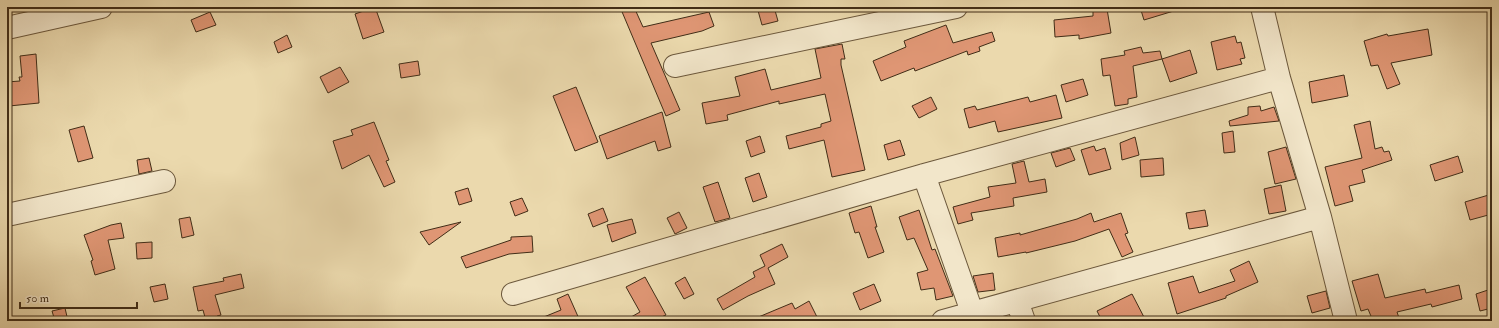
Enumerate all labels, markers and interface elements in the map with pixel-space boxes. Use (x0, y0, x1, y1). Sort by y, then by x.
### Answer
scale bar (20, 284, 137, 310)
text: 50 m (26, 291, 50, 306)

